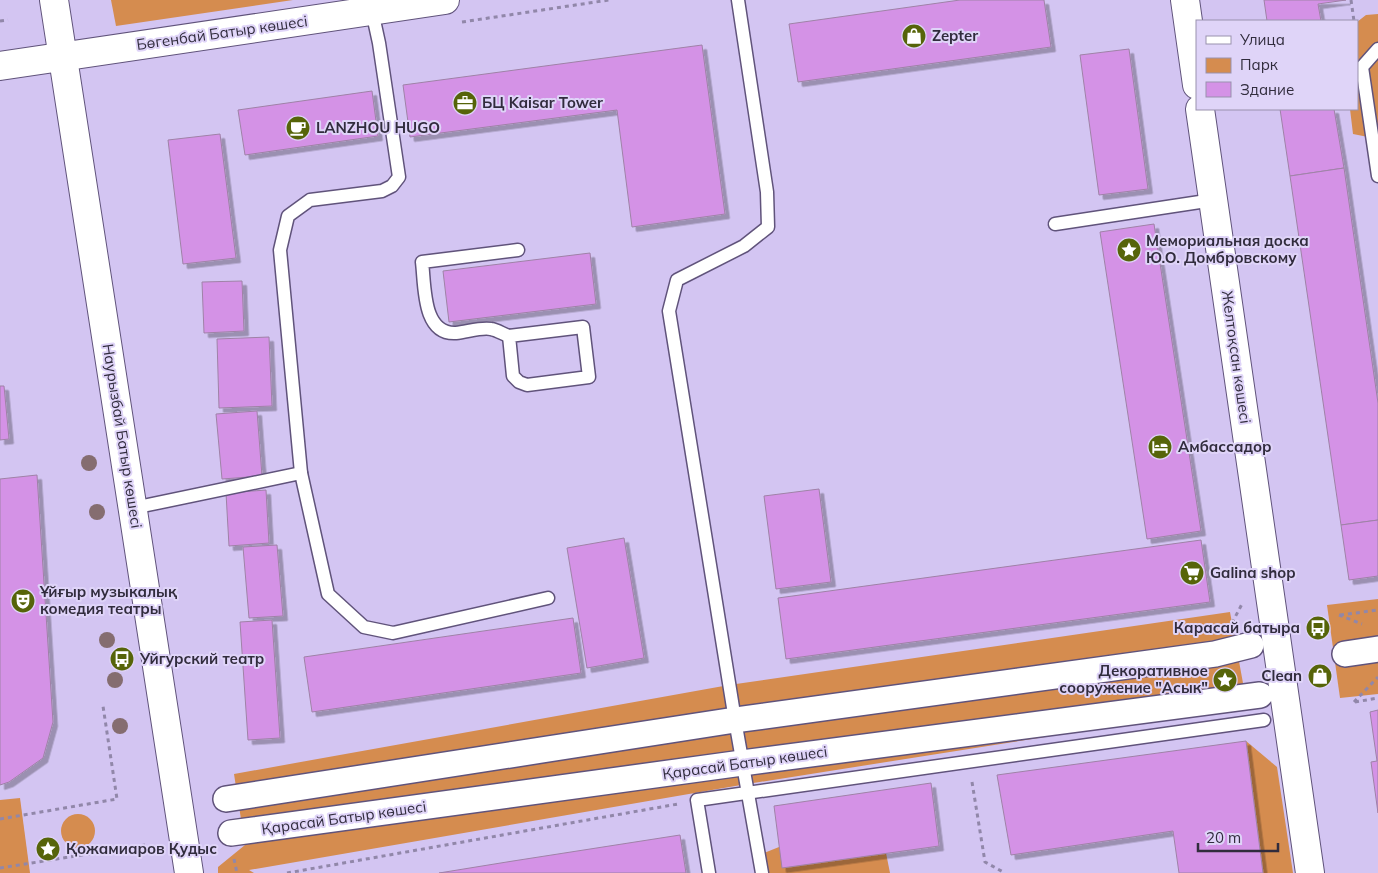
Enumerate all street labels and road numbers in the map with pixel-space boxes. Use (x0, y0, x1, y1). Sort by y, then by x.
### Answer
street label: Бөгенбай Батыр көшесі (135, 11, 309, 54)
street label: Желтоқсан көшесі (1218, 289, 1255, 425)
street label: Наурызбай Батыр көшесі (99, 342, 146, 529)
street label: Қарасай Батыр көшесі (661, 742, 829, 783)
street label: Қарасай Батыр көшесі (260, 797, 428, 838)

